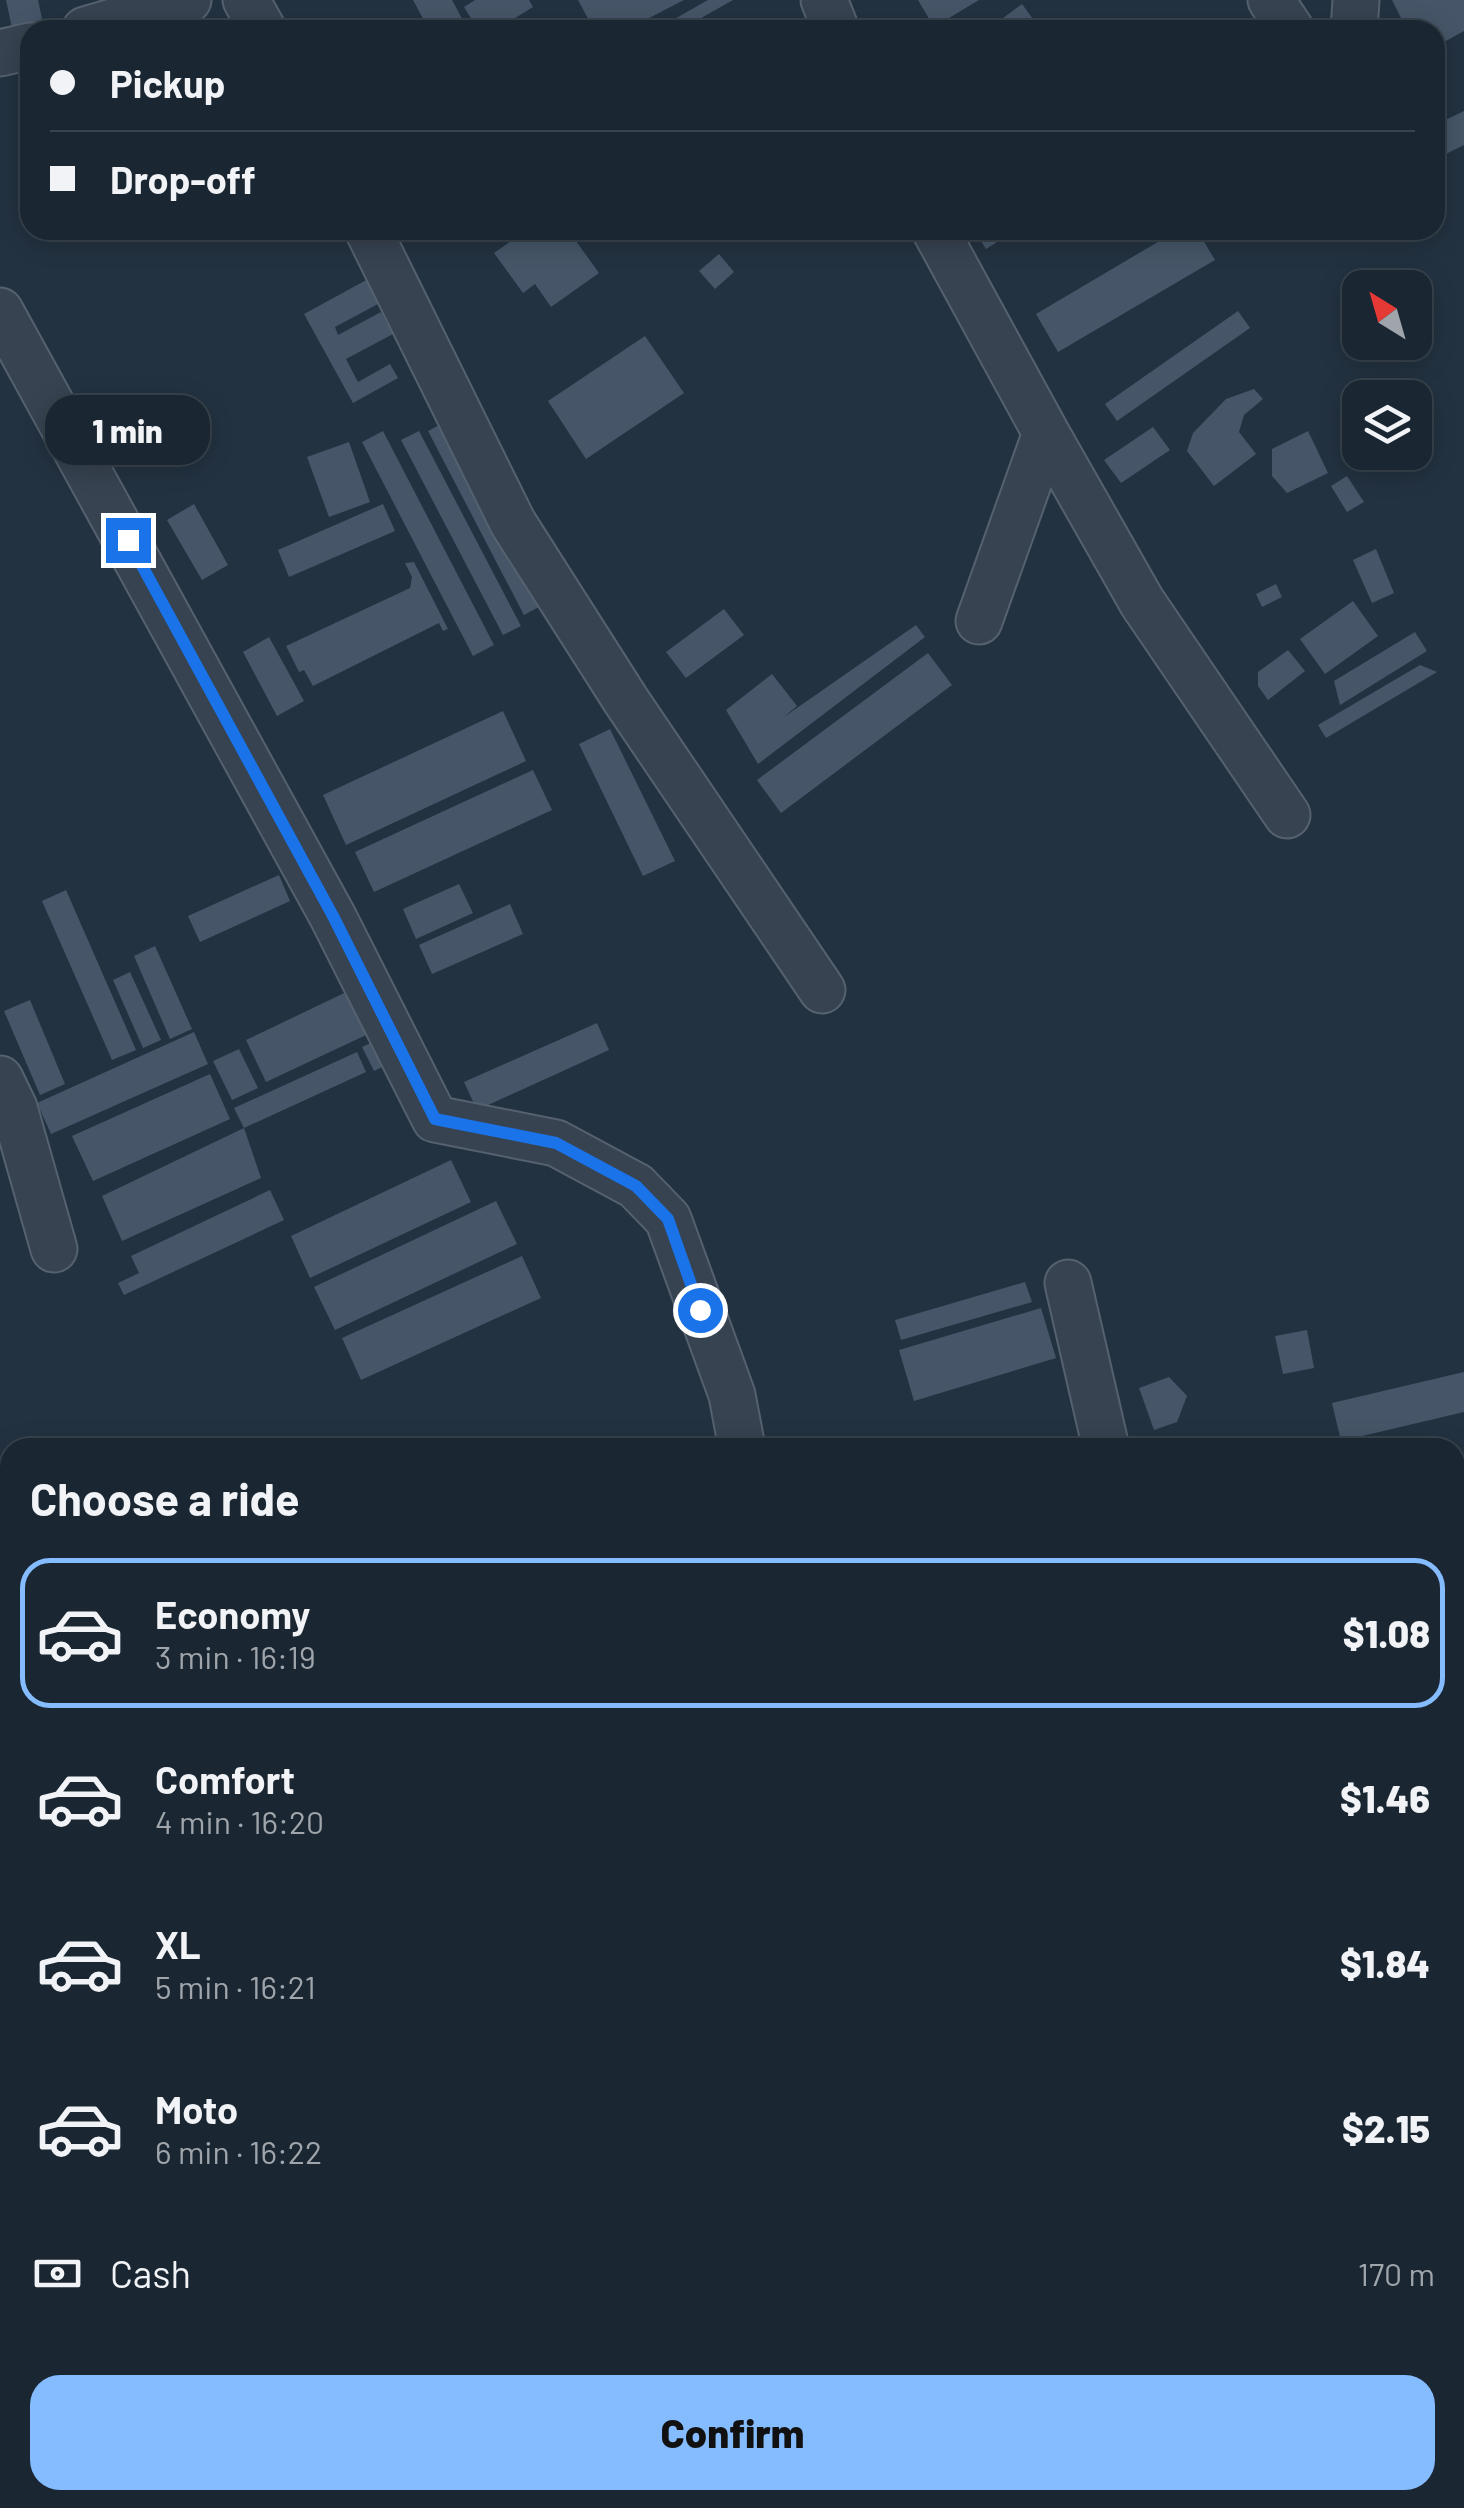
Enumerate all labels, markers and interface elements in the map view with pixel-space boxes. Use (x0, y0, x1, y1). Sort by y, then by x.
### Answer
text: Pickup (110, 60, 225, 106)
text: Drop-off (110, 156, 256, 202)
north arrow (1342, 270, 1432, 360)
map controls (1342, 270, 1432, 470)
button: layers (1342, 380, 1432, 470)
callout: 1 min (46, 395, 210, 465)
text: 1 min (92, 411, 163, 449)
route end (106, 518, 151, 563)
route start (678, 1288, 723, 1333)
text: Choose a ride (30, 1471, 300, 1525)
icon: car (35, 1588, 125, 1678)
text: Economy (155, 1591, 310, 1637)
text: $1.08 (1343, 1610, 1430, 1656)
text: 3 min · 16:19 (155, 1637, 316, 1675)
icon: car (35, 1753, 125, 1843)
text: Comfort (155, 1756, 295, 1802)
text: $1.46 (1340, 1775, 1430, 1821)
text: 4 min · 16:20 (155, 1802, 324, 1840)
icon: car (35, 1918, 125, 2008)
text: XL (155, 1921, 201, 1967)
text: $1.84 (1340, 1940, 1430, 1986)
text: 5 min · 16:21 (155, 1967, 316, 2005)
icon: car (35, 2083, 125, 2173)
text: Moto (155, 2086, 238, 2132)
text: $2.15 (1342, 2105, 1430, 2151)
text: 6 min · 16:22 (155, 2132, 322, 2170)
icon: cash (30, 2246, 85, 2301)
text: Cash (110, 2250, 191, 2296)
text: 170 m (1358, 2254, 1435, 2292)
button: Confirm (30, 2375, 1435, 2490)

